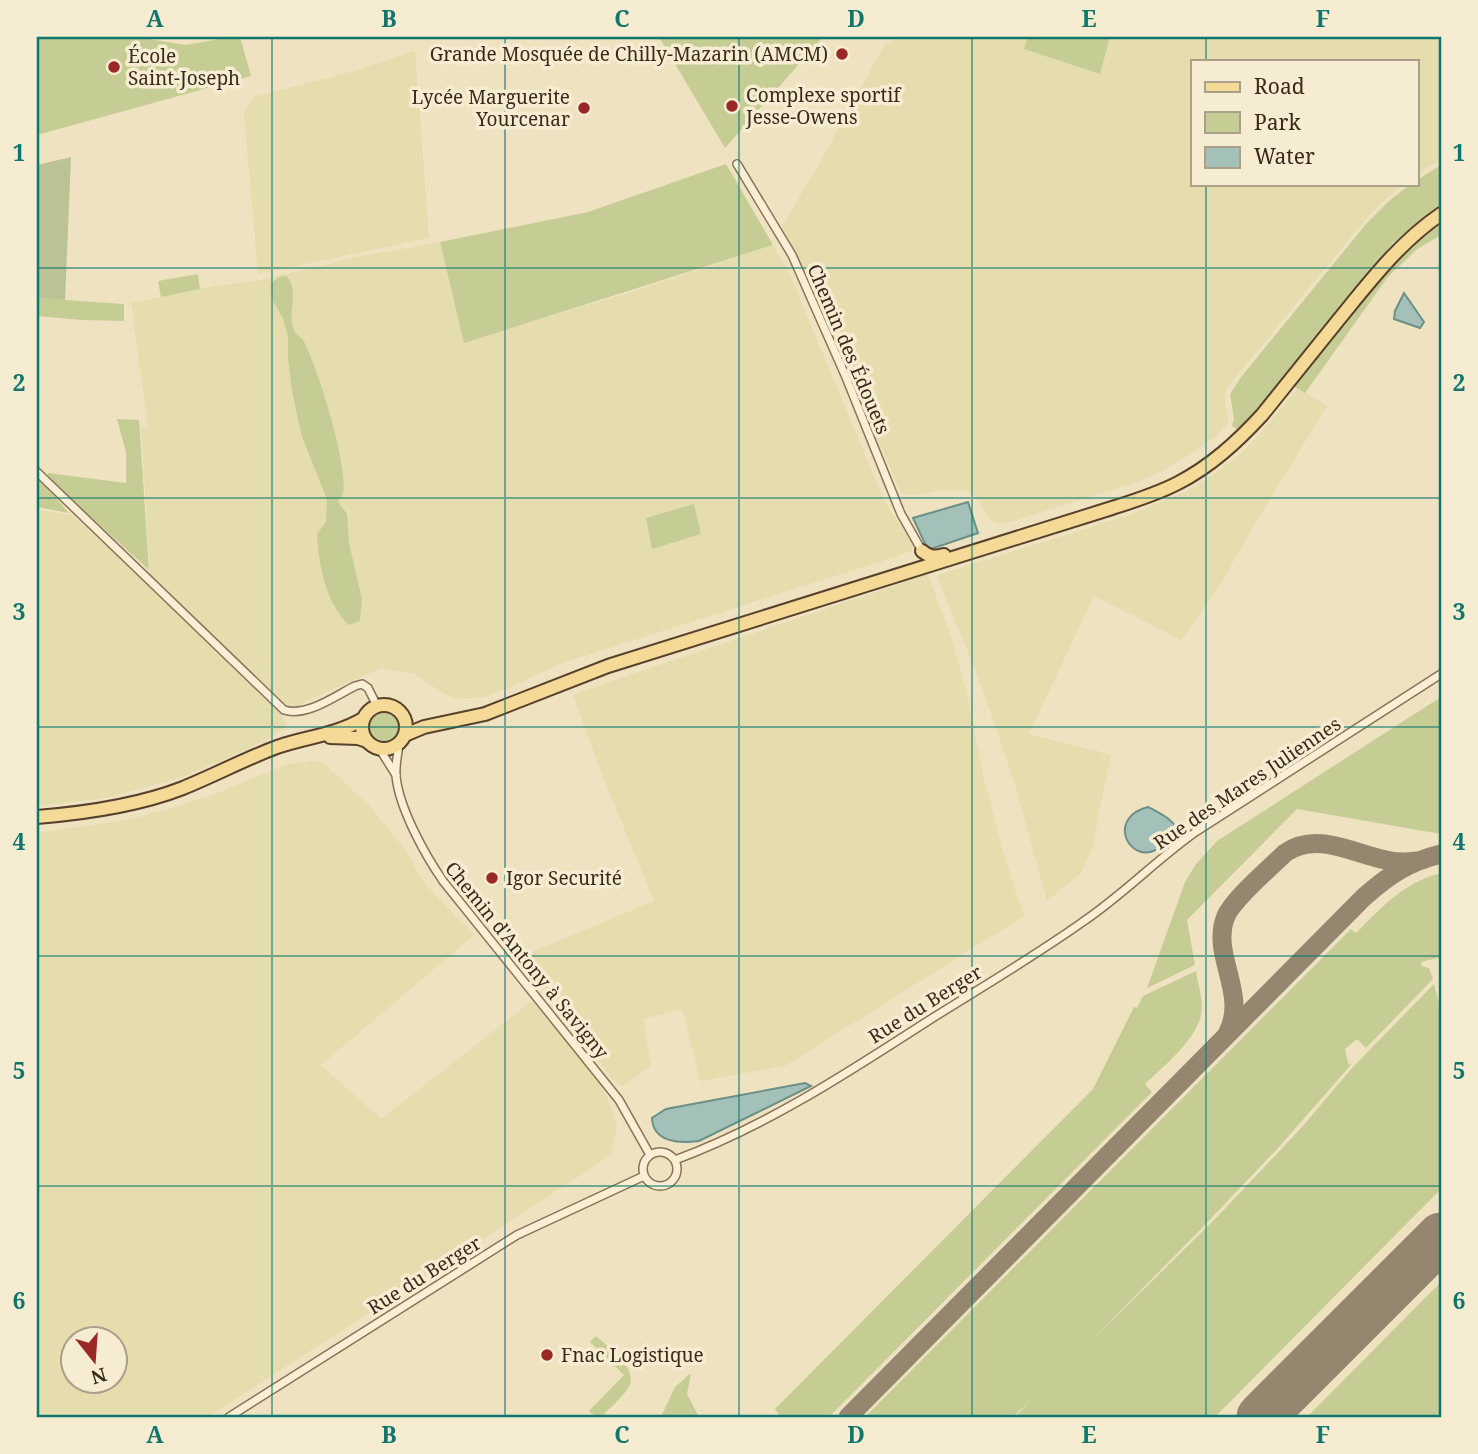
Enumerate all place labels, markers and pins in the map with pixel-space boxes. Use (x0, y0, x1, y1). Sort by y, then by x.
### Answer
place label: Grande Mosquée de Chilly-Mazarin (AMCM) (430, 41, 828, 67)
place label: École Saint-Joseph (128, 43, 240, 91)
marker: Grande Mosquée de Chilly-Mazarin (AMCM) (834, 46, 850, 62)
marker: École Saint-Joseph (106, 59, 122, 75)
place label: Complexe sportif Jesse-Owens (745, 82, 902, 130)
place label: Lycée Marguerite Yourcenar (412, 84, 570, 132)
marker: Complexe sportif Jesse-Owens (724, 98, 740, 114)
marker: Lycée Marguerite Yourcenar (576, 100, 592, 116)
place label: Igor Securité (506, 865, 622, 891)
marker: Igor Securité (484, 870, 500, 886)
place label: Fnac Logistique (561, 1342, 704, 1368)
marker: Fnac Logistique (539, 1347, 555, 1363)

